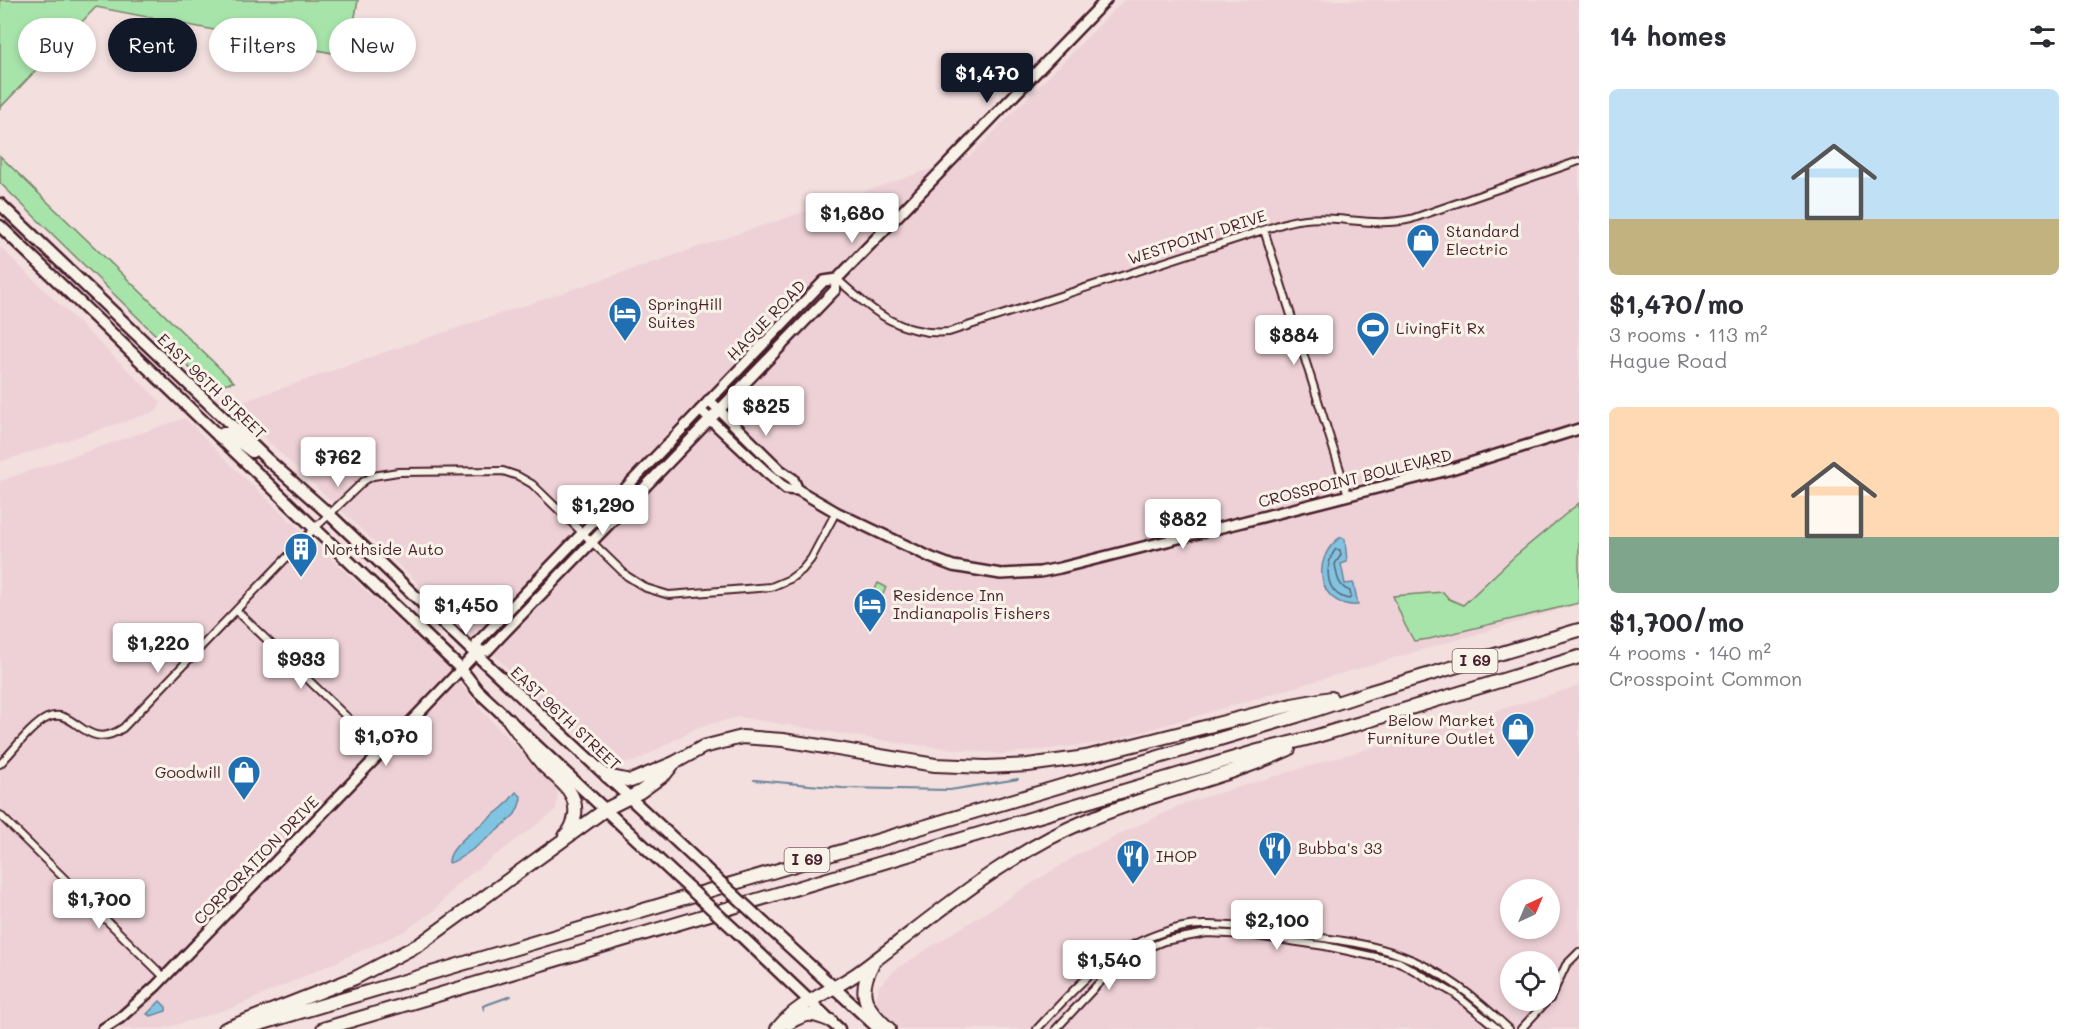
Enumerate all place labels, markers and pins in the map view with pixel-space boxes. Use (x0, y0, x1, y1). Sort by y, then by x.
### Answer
pin: $1,470 (938, 53, 1036, 104)
pin: $1,680 (803, 193, 901, 244)
place label: Standard Electric (1446, 220, 1519, 259)
shop icon: Standard Electric (1405, 222, 1441, 269)
place label: SpringHill Suites (648, 293, 722, 332)
hotel icon: SpringHill Suites (607, 295, 643, 342)
sports icon: LivingFit Rx (1355, 310, 1391, 357)
pin: $884 (1258, 315, 1330, 366)
place label: LivingFit Rx (1396, 317, 1485, 338)
pin: $825 (730, 386, 802, 437)
pin: $762 (302, 437, 374, 488)
pin: $1,290 (554, 485, 652, 536)
pin: $882 (1147, 499, 1219, 550)
building icon: Northside Auto (283, 531, 319, 578)
place label: Northside Auto (324, 538, 444, 559)
place label: Residence Inn Indianapolis Fishers (893, 584, 1050, 623)
pin: $1,450 (417, 585, 515, 636)
hotel icon: Residence Inn Indianapolis Fishers (852, 586, 888, 633)
pin: $1,220 (109, 623, 207, 674)
pin: $933 (265, 639, 337, 690)
place label: Below Market Furniture Outlet (1367, 709, 1495, 748)
shop icon: Below Market Furniture Outlet (1500, 711, 1536, 758)
pin: $1,070 (337, 716, 435, 767)
shop icon: Goodwill (226, 754, 262, 801)
place label: Goodwill (155, 761, 221, 782)
restaurant icon: Bubba's 33 (1257, 830, 1293, 877)
place label: Bubba's 33 (1298, 837, 1382, 858)
restaurant icon: IHOP (1115, 838, 1151, 885)
place label: IHOP (1156, 845, 1197, 866)
pin: $1,700 (50, 879, 148, 930)
pin: $2,100 (1228, 900, 1326, 951)
pin: $1,540 (1060, 940, 1158, 991)

